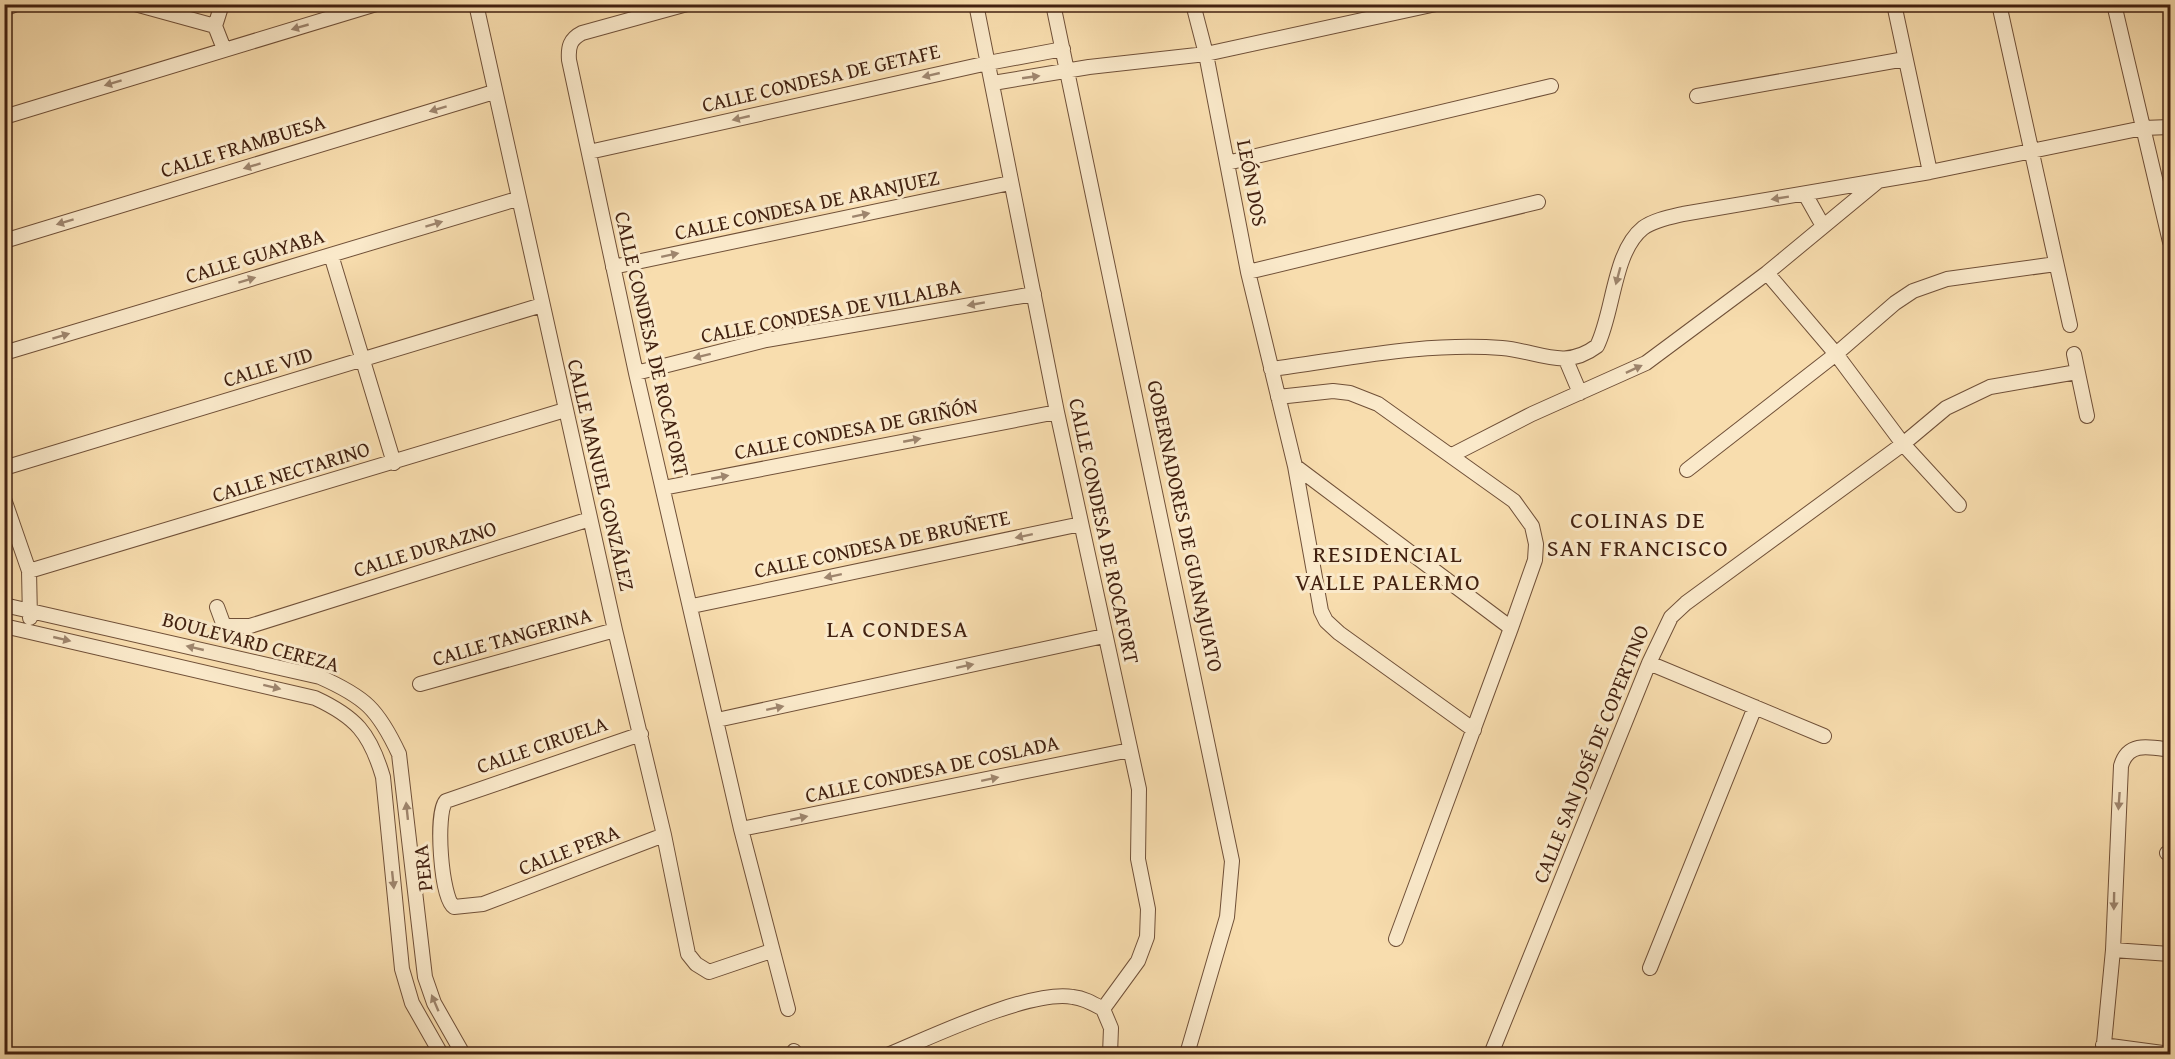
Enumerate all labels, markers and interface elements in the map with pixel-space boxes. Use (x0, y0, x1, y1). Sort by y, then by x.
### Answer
one-way arrow (291, 23, 309, 32)
street label: CALLE CONDESA DE GETAFE (699, 35, 943, 120)
one-way arrow (922, 71, 941, 81)
one-way arrow (1021, 72, 1040, 81)
one-way arrow (104, 79, 122, 88)
one-way arrow (429, 105, 447, 114)
street label: CALLE FRAMBUESA (157, 106, 329, 185)
one-way arrow (732, 113, 750, 123)
street label: LEÓN DOS (1229, 137, 1276, 229)
street label: CALLE CONDESA DE ARANJUEZ (672, 161, 942, 248)
one-way arrow (243, 162, 261, 171)
one-way arrow (1770, 194, 1789, 203)
street label: CALLE CONDESA DE ROCAFORT (607, 208, 698, 480)
one-way arrow (852, 210, 871, 219)
one-way arrow (56, 218, 74, 227)
one-way arrow (425, 219, 443, 228)
street label: CALLE GUAYABA (182, 220, 328, 291)
one-way arrow (661, 250, 680, 259)
one-way arrow (1613, 267, 1622, 285)
street label: CALLE CONDESA DE VILLALBA (698, 270, 964, 351)
one-way arrow (238, 275, 256, 284)
one-way arrow (967, 300, 986, 309)
one-way arrow (52, 331, 70, 340)
street label: CALLE VID (219, 338, 316, 395)
one-way arrow (693, 352, 712, 362)
street label: CALLE MANUEL GONZÁLEZ (560, 356, 643, 594)
one-way arrow (1625, 364, 1643, 374)
street label: GOBERNADORES DE GUANAJUATO (1139, 377, 1232, 675)
street label: CALLE CONDESA DE GRIÑÓN (732, 390, 981, 467)
street label: CALLE CONDESA DE ROCAFORT (1061, 395, 1148, 667)
street label: CALLE NECTARINO (208, 433, 373, 510)
one-way arrow (903, 435, 922, 444)
one-way arrow (711, 472, 730, 481)
street label: CALLE CONDESA DE BRUÑETE (751, 501, 1013, 586)
district label: COLINAS DE SAN FRANCISCO (1547, 502, 1729, 565)
street label: CALLE DURAZNO (349, 512, 500, 585)
one-way arrow (1014, 532, 1033, 541)
district label: RESIDENCIAL VALLE PALERMO (1295, 536, 1481, 599)
one-way arrow (823, 572, 842, 581)
street label: CALLE TANGERINA (429, 599, 595, 674)
street label: BOULEVARD CEREZA (159, 603, 343, 680)
district label: LA CONDESA (827, 611, 969, 646)
street label: CALLE SAN JOSÉ DE COPERTINO (1524, 620, 1657, 888)
one-way arrow (52, 635, 71, 644)
one-way arrow (186, 643, 205, 652)
one-way arrow (956, 661, 974, 671)
one-way arrow (263, 683, 281, 692)
one-way arrow (765, 703, 784, 712)
street label: CALLE CIRUELA (472, 708, 612, 781)
street label: CALLE CONDESA DE COSLADA (802, 726, 1062, 811)
one-way arrow (980, 774, 999, 783)
one-way arrow (2114, 791, 2123, 810)
one-way arrow (402, 801, 412, 820)
one-way arrow (789, 813, 808, 822)
street label: CALLE PERA (514, 816, 624, 883)
street label: PERA (405, 843, 440, 893)
one-way arrow (388, 871, 398, 890)
one-way arrow (2110, 892, 2119, 911)
one-way arrow (430, 994, 439, 1012)

